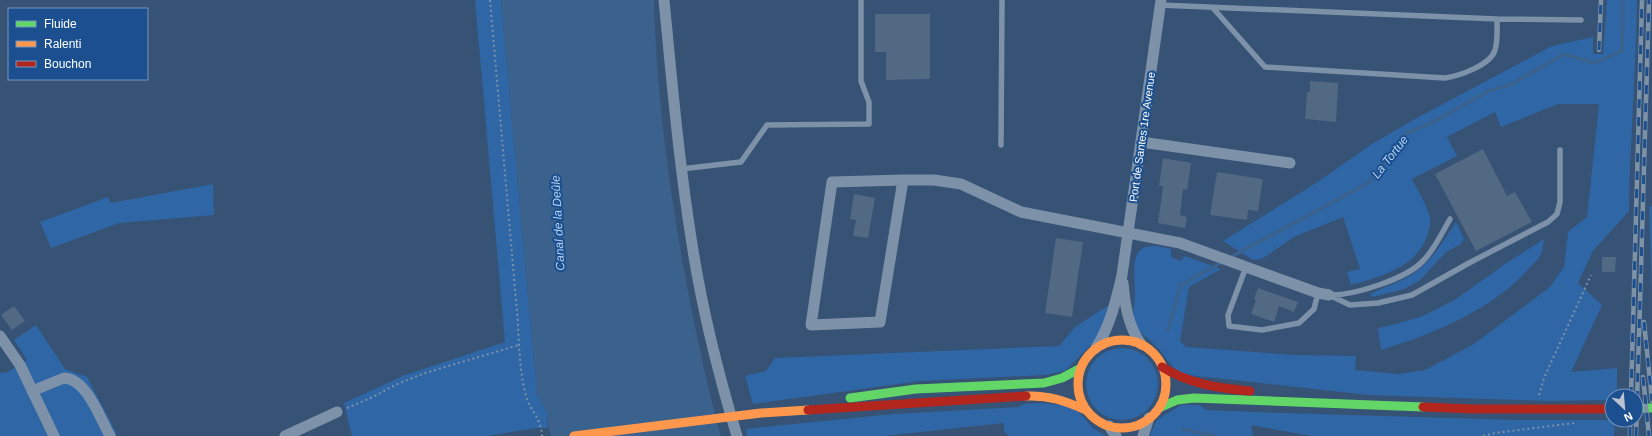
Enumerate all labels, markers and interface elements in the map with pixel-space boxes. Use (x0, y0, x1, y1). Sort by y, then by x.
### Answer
legend (8, 8, 148, 80)
text: Fluide (44, 17, 77, 31)
text: Ralenti (44, 37, 81, 51)
text: Bouchon (44, 57, 91, 71)
street label: Port de Santes 1re Avenue (1127, 71, 1157, 203)
water label: La Tortue (1369, 133, 1411, 181)
water label: Canal de la Deûle (548, 175, 567, 271)
north arrow (1604, 388, 1644, 428)
text: N (1622, 410, 1635, 424)

